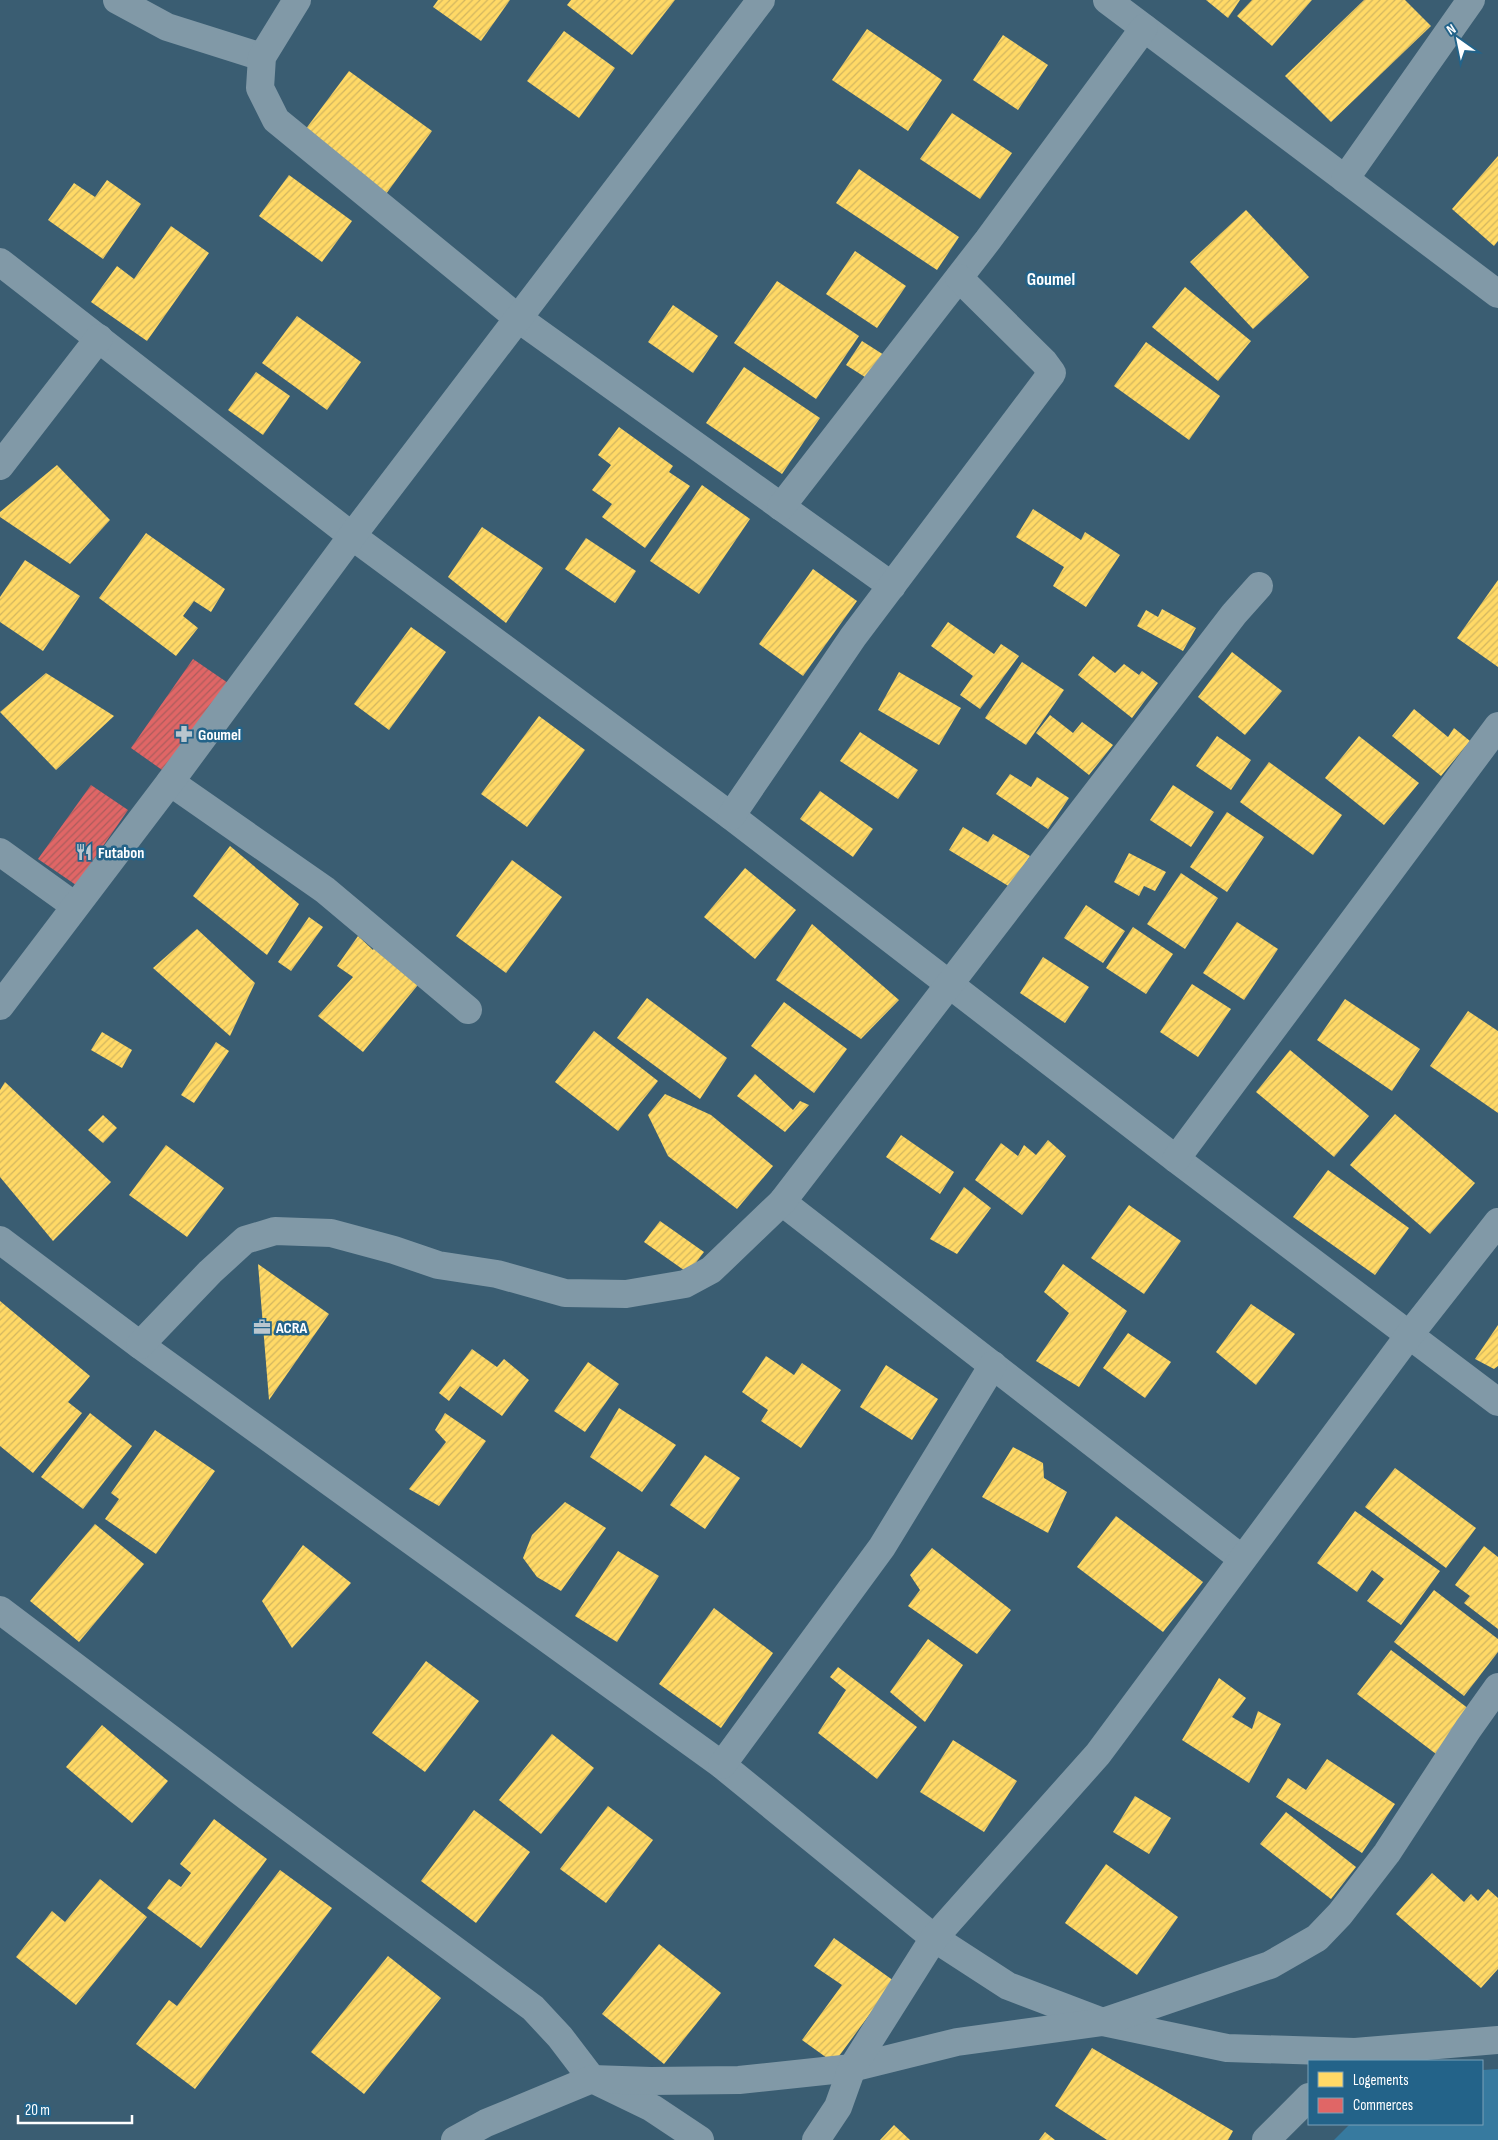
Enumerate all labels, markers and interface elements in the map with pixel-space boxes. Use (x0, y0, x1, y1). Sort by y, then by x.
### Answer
north arrow (1433, 15, 1483, 65)
text: N (1443, 20, 1459, 39)
district label: Goumel (1027, 269, 1075, 290)
pharmacy icon: Goumel (174, 724, 194, 744)
place label: Goumel (198, 726, 241, 745)
restaurant icon: Futabon (74, 842, 94, 862)
place label: Futabon (98, 844, 144, 863)
office icon: ACRA (252, 1317, 272, 1337)
place label: ACRA (275, 1319, 308, 1338)
legend (1308, 2060, 1483, 2125)
text: Logements (1353, 2071, 1409, 2090)
scale bar (18, 2092, 131, 2124)
text: Commerces (1353, 2096, 1413, 2115)
text: 20 m (25, 2101, 50, 2120)

